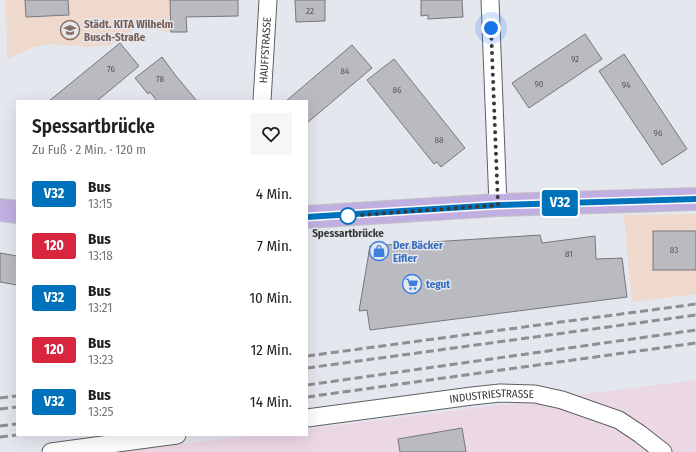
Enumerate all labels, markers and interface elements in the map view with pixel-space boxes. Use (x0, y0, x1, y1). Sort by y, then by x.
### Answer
house number: 22 (306, 6, 314, 16)
street label: HAUFFSTRASSE (257, 17, 274, 84)
place label: Städt. KITA Wilhelm Busch-Straße (84, 18, 173, 44)
your location (481, 18, 501, 38)
school or university icon: Städt. KITA Wilhelm Busch-Straße (59, 19, 81, 41)
house number: 92 (571, 54, 579, 64)
house number: 76 (107, 64, 115, 74)
house number: 84 (341, 66, 350, 76)
house number: 78 (156, 74, 164, 84)
house number: 90 (534, 79, 544, 89)
house number: 94 (622, 80, 631, 90)
house number: 86 (393, 85, 402, 95)
button: heart (250, 113, 292, 155)
text: Spessartbrücke (32, 115, 155, 138)
house number: 96 (654, 128, 663, 138)
house number: 88 (434, 135, 444, 145)
text: Zu Fuß · 2 Min. · 120 m (32, 142, 146, 157)
text: Bus (88, 178, 111, 196)
text: V32 (44, 185, 64, 202)
text: 4 Min. (256, 185, 292, 203)
line badge: V32 (537, 190, 583, 216)
text: V32 (550, 194, 570, 211)
text: 13:15 (88, 196, 112, 211)
marker: Spessartbrücke (339, 207, 357, 225)
place label: Spessartbrücke (312, 227, 384, 240)
text: Bus (88, 230, 111, 248)
text: 120 (44, 237, 64, 254)
text: 7 Min. (257, 237, 292, 255)
place label: Der Bäcker Eifler (393, 239, 444, 265)
shop icon: Der Bäcker Eifler (368, 240, 390, 262)
house number: 83 (670, 245, 678, 255)
text: 13:18 (88, 248, 113, 263)
house number: 81 (565, 249, 573, 259)
supermarket icon: tegut (401, 273, 423, 295)
place label: tegut (426, 278, 450, 291)
text: Bus (88, 282, 111, 300)
text: V32 (44, 289, 64, 306)
text: 10 Min. (249, 289, 292, 307)
text: 13:21 (88, 300, 112, 315)
text: Bus (88, 334, 111, 352)
text: 120 (44, 341, 64, 358)
text: 12 Min. (250, 341, 292, 359)
text: 13:23 (88, 352, 113, 367)
text: Bus (88, 386, 111, 404)
street label: INDUSTRIESTRASSE (449, 387, 534, 406)
text: V32 (44, 393, 64, 410)
text: 14 Min. (250, 393, 292, 411)
text: 13:25 (88, 404, 113, 419)

